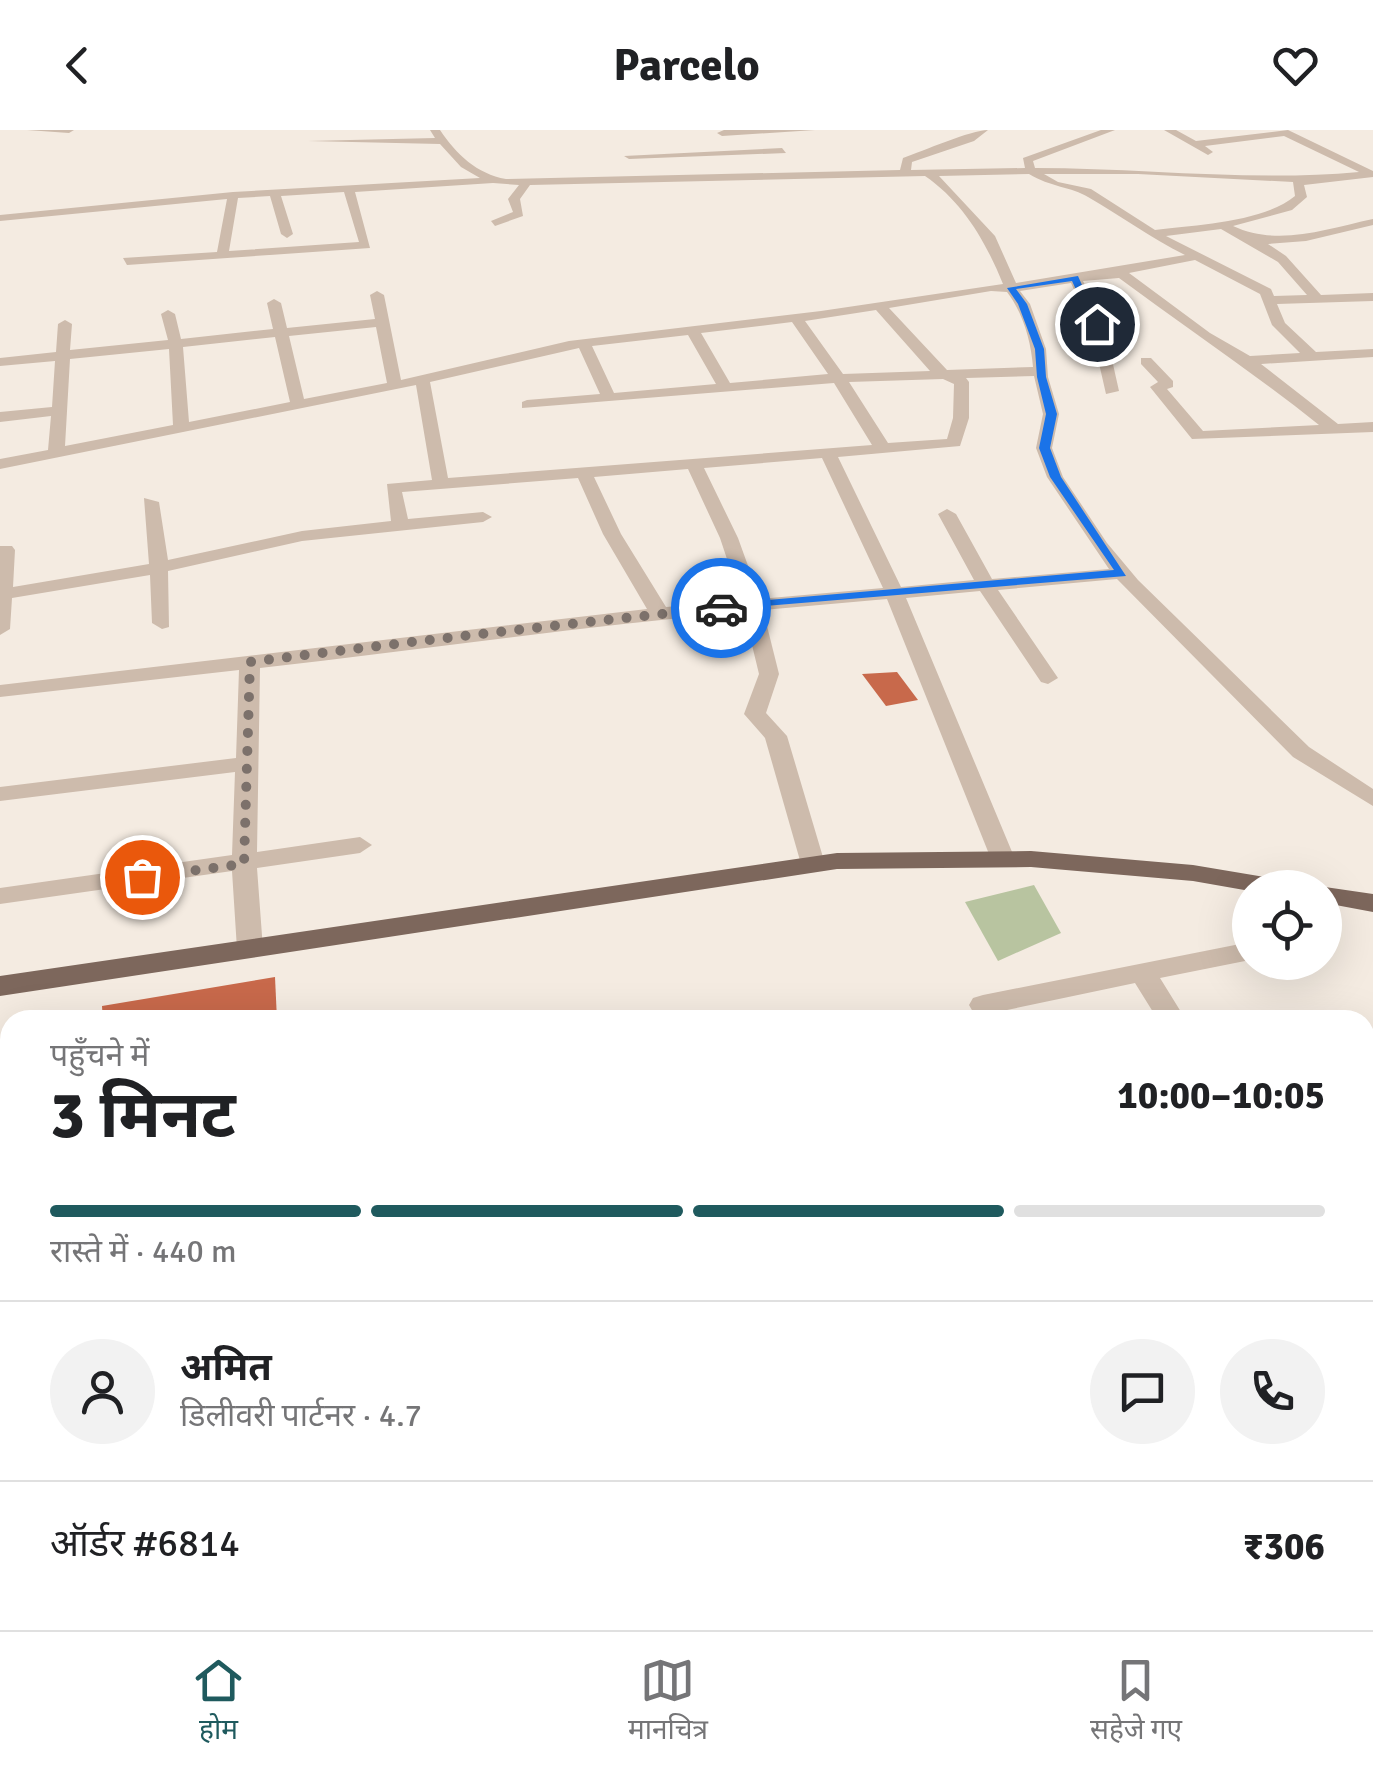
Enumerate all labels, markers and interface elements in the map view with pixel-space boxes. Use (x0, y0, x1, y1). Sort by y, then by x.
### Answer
icon: back (50, 38, 105, 93)
text: Parcelo (613, 38, 760, 93)
icon: heart (1268, 38, 1323, 93)
pin (1055, 282, 1140, 367)
icon: home (1070, 297, 1125, 352)
courier (671, 558, 771, 658)
icon: car (694, 581, 749, 636)
pin (100, 835, 185, 920)
icon: bag (115, 850, 170, 905)
map controls (1232, 870, 1342, 980)
button: locate (1232, 870, 1342, 980)
text: पहुँचने में (50, 1036, 149, 1075)
text: 10:00–10:05 (1117, 1072, 1325, 1119)
text: 3 मिनट (50, 1076, 236, 1156)
text: रास्ते में · 440 m (50, 1232, 236, 1271)
button: person (50, 1339, 155, 1444)
button: chat (1090, 1339, 1195, 1444)
button: phone (1220, 1339, 1325, 1444)
text: अमित (180, 1344, 272, 1391)
text: डिलीवरी पार्टनर · 4.7 (180, 1396, 422, 1435)
text: ऑर्डर #6814 (50, 1520, 240, 1567)
text: ₹306 (1243, 1523, 1325, 1570)
tab: होम (191, 1653, 246, 1750)
tab: मानचित्र (628, 1653, 708, 1750)
tab: सहेजे गए (1090, 1653, 1182, 1750)

